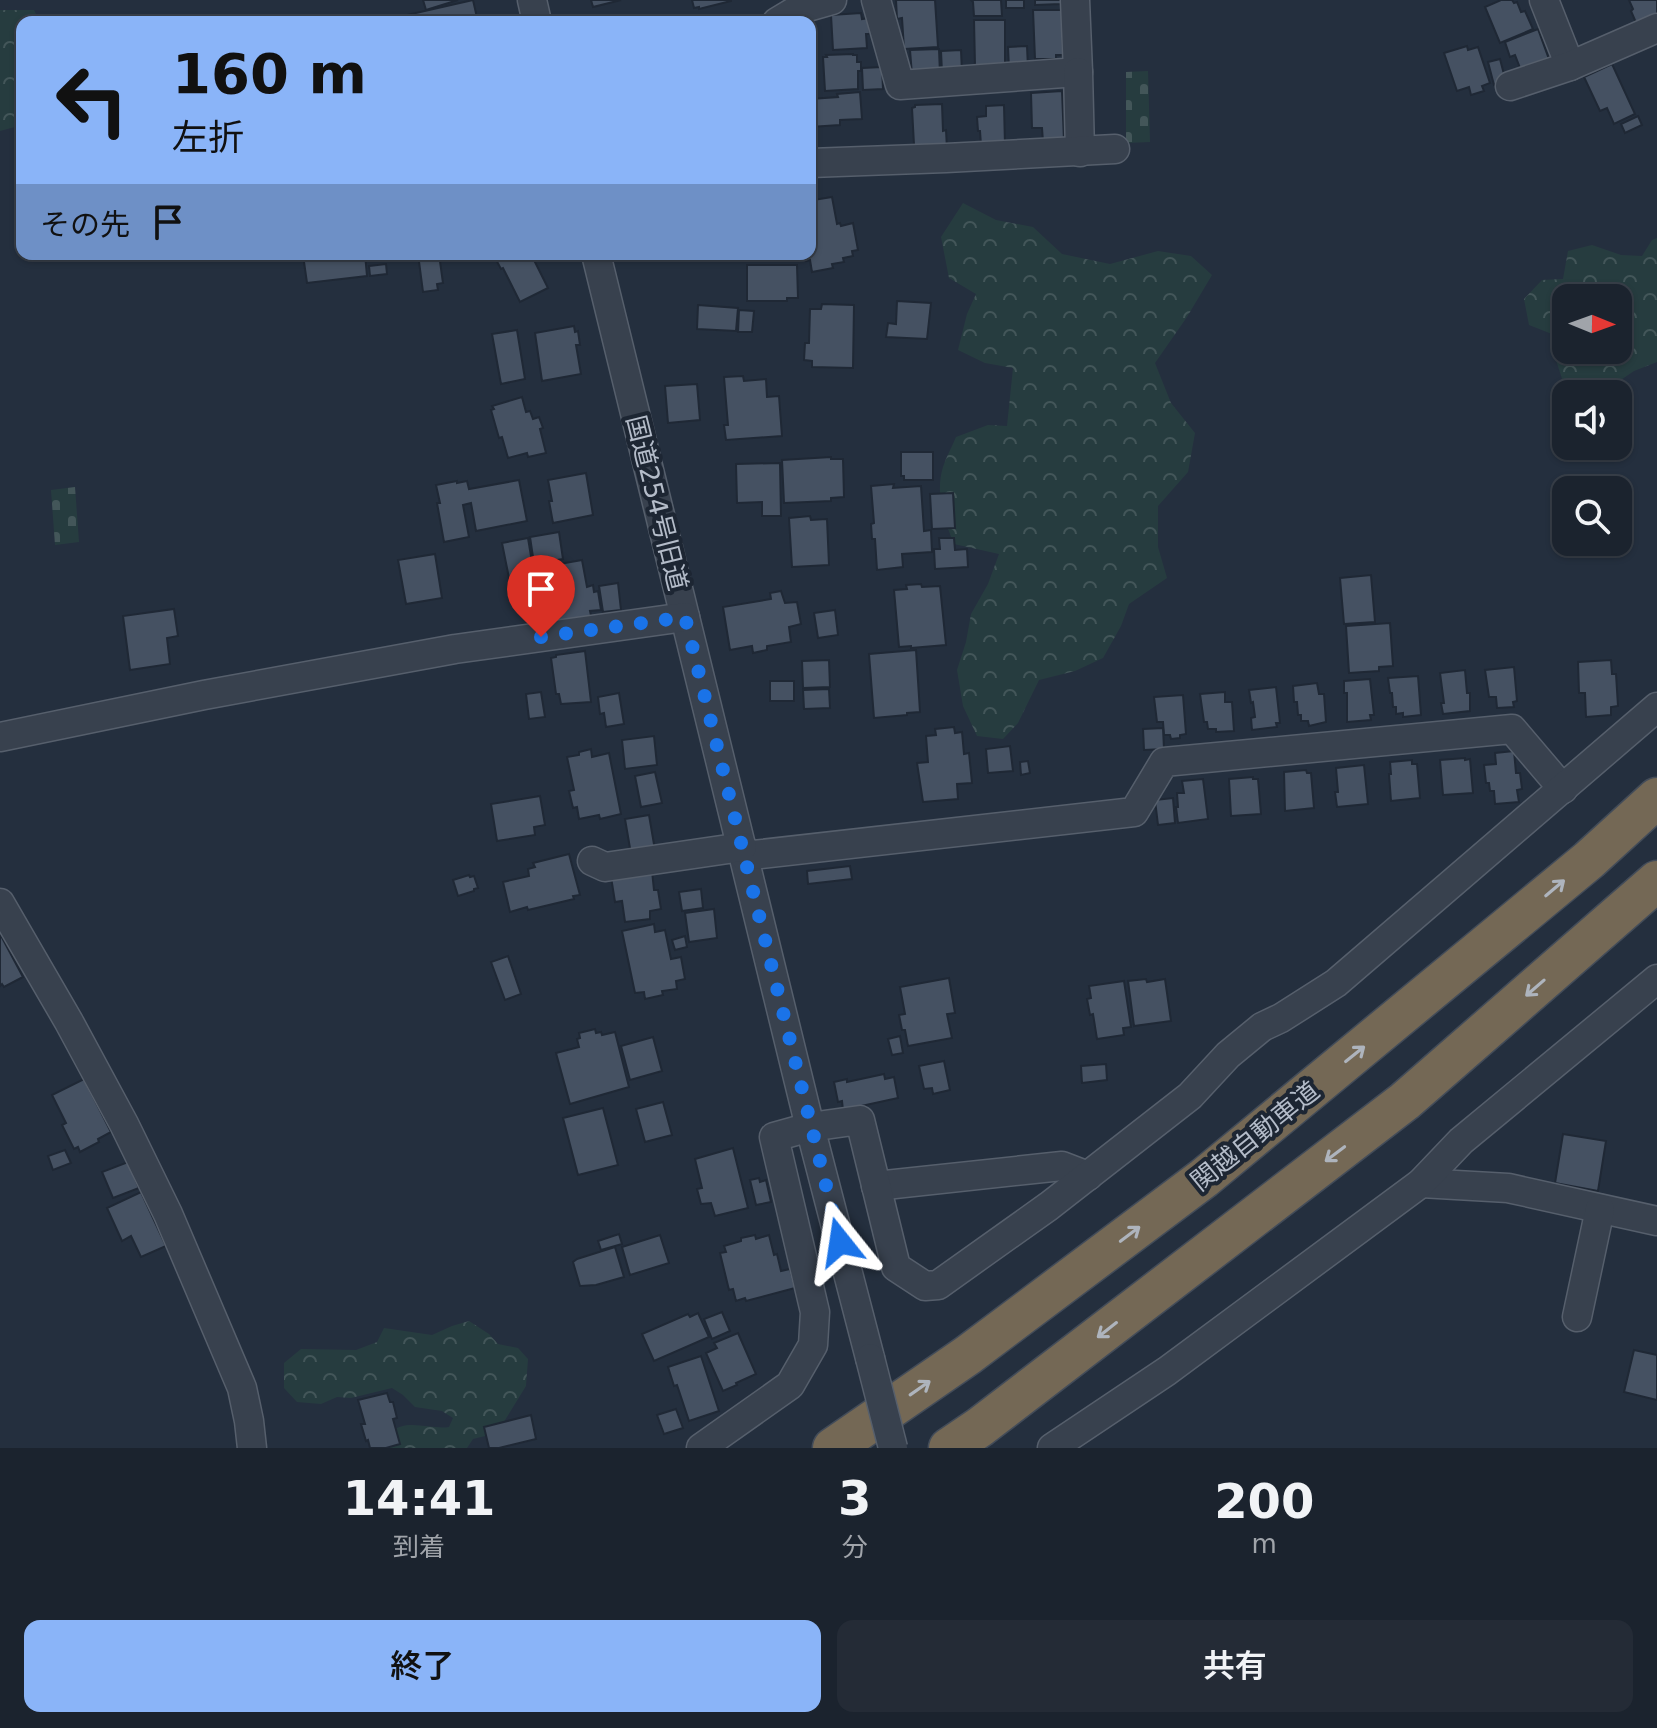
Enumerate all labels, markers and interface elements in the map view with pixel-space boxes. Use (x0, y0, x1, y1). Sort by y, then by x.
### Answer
text: 160 m (172, 41, 367, 106)
icon: left (40, 48, 144, 152)
text: 左折 (172, 117, 244, 158)
icon: arrive (146, 200, 190, 244)
text: その先 (40, 207, 130, 242)
north arrow (1552, 284, 1632, 364)
map controls (1552, 284, 1632, 556)
button: sound (1552, 380, 1632, 460)
street label: 国道254号旧道 (621, 412, 693, 594)
button: search (1552, 476, 1632, 556)
pin (507, 555, 575, 637)
icon: arrive (519, 567, 563, 611)
one-way arrow (1544, 879, 1565, 897)
one-way arrow (1526, 979, 1546, 997)
one-way arrow (1344, 1045, 1365, 1063)
street label: 関越自動車道 (1185, 1075, 1325, 1197)
one-way arrow (1325, 1146, 1347, 1163)
position arrow (798, 1200, 882, 1284)
one-way arrow (1119, 1225, 1140, 1242)
one-way arrow (1097, 1321, 1118, 1338)
one-way arrow (909, 1380, 931, 1396)
text: 14:41 (343, 1470, 495, 1526)
text: 3 (838, 1470, 871, 1526)
text: 200 (1214, 1473, 1314, 1529)
text: m (1252, 1529, 1277, 1559)
text: 到着 (393, 1532, 445, 1562)
text: 分 (842, 1532, 868, 1562)
button: 終了 (24, 1620, 821, 1712)
button: 共有 (837, 1620, 1633, 1712)

